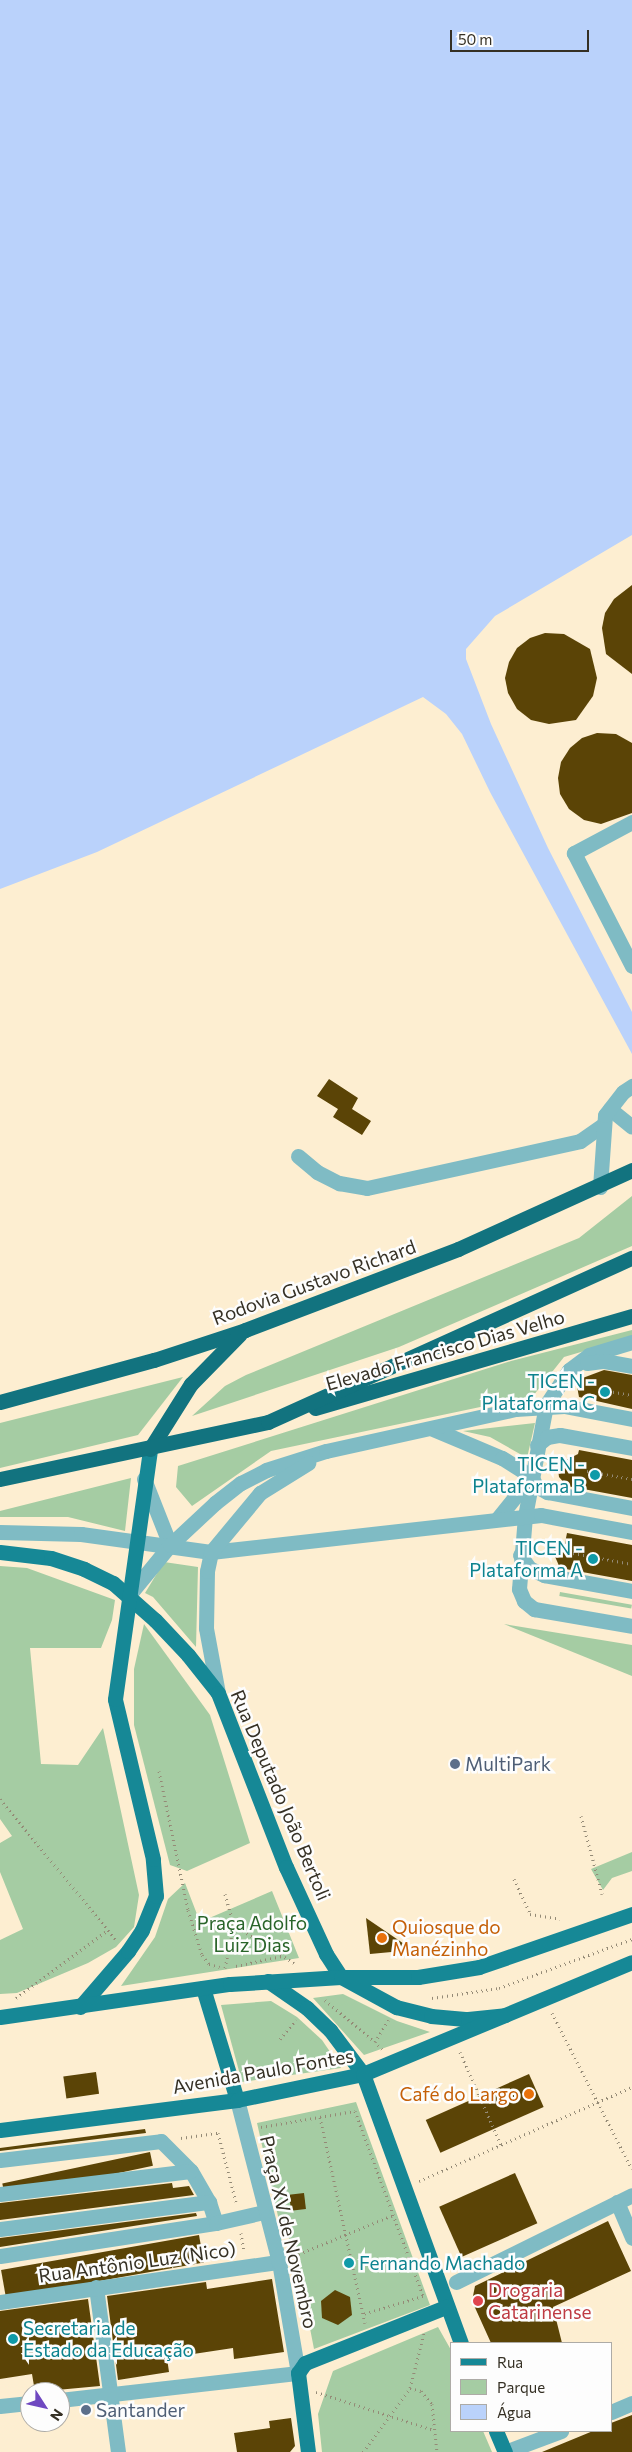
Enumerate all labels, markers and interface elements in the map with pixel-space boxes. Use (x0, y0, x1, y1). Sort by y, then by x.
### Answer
scale bar (452, 20, 591, 52)
text: 50 m (458, 30, 492, 48)
street label: Rodovia Gustavo Richard (209, 1235, 419, 1329)
street label: Elevado Francisco Dias Velho (323, 1305, 567, 1395)
place label: TICEN - Plataforma C (481, 1370, 595, 1414)
marker: TICEN - Plataforma C (599, 1386, 611, 1398)
place label: TICEN - Plataforma B (472, 1453, 585, 1497)
marker: TICEN - Plataforma B (589, 1469, 601, 1481)
place label: TICEN - Plataforma A (469, 1537, 583, 1581)
marker: TICEN - Plataforma A (587, 1553, 599, 1565)
street label: Rua Deputado João Bertoli (226, 1686, 336, 1904)
place label: MultiPark (465, 1753, 551, 1775)
marker: MultiPark (449, 1758, 461, 1770)
park label: Praça Adolfo Luiz Dias (197, 1912, 307, 1956)
place label: Quiosque do Manézinho (392, 1916, 501, 1960)
marker: Quiosque do Manézinho (376, 1932, 388, 1944)
street label: Avenida Paulo Fontes (171, 2044, 355, 2098)
place label: Café do Largo (400, 2083, 519, 2105)
marker: Café do Largo (523, 2088, 535, 2100)
street label: Praça XV de Novembro (256, 2133, 322, 2331)
street label: Rua Antônio Luz (Nico) (37, 2237, 237, 2287)
place label: Fernando Machado (359, 2252, 525, 2274)
marker: Fernando Machado (343, 2257, 355, 2269)
place label: Drogaria Catarinense (488, 2279, 592, 2323)
marker: Drogaria Catarinense (472, 2295, 484, 2307)
place label: Secretaria de Estado da Educação (23, 2317, 194, 2361)
marker: Secretaria de Estado da Educação (7, 2333, 19, 2345)
legend (450, 2342, 612, 2432)
text: Rua (497, 2353, 523, 2371)
text: Parque (497, 2378, 545, 2396)
north arrow (20, 2382, 70, 2432)
place label: Santander (96, 2399, 185, 2421)
text: Água (497, 2403, 531, 2421)
marker: Santander (80, 2404, 92, 2416)
text: N (47, 2406, 67, 2424)

